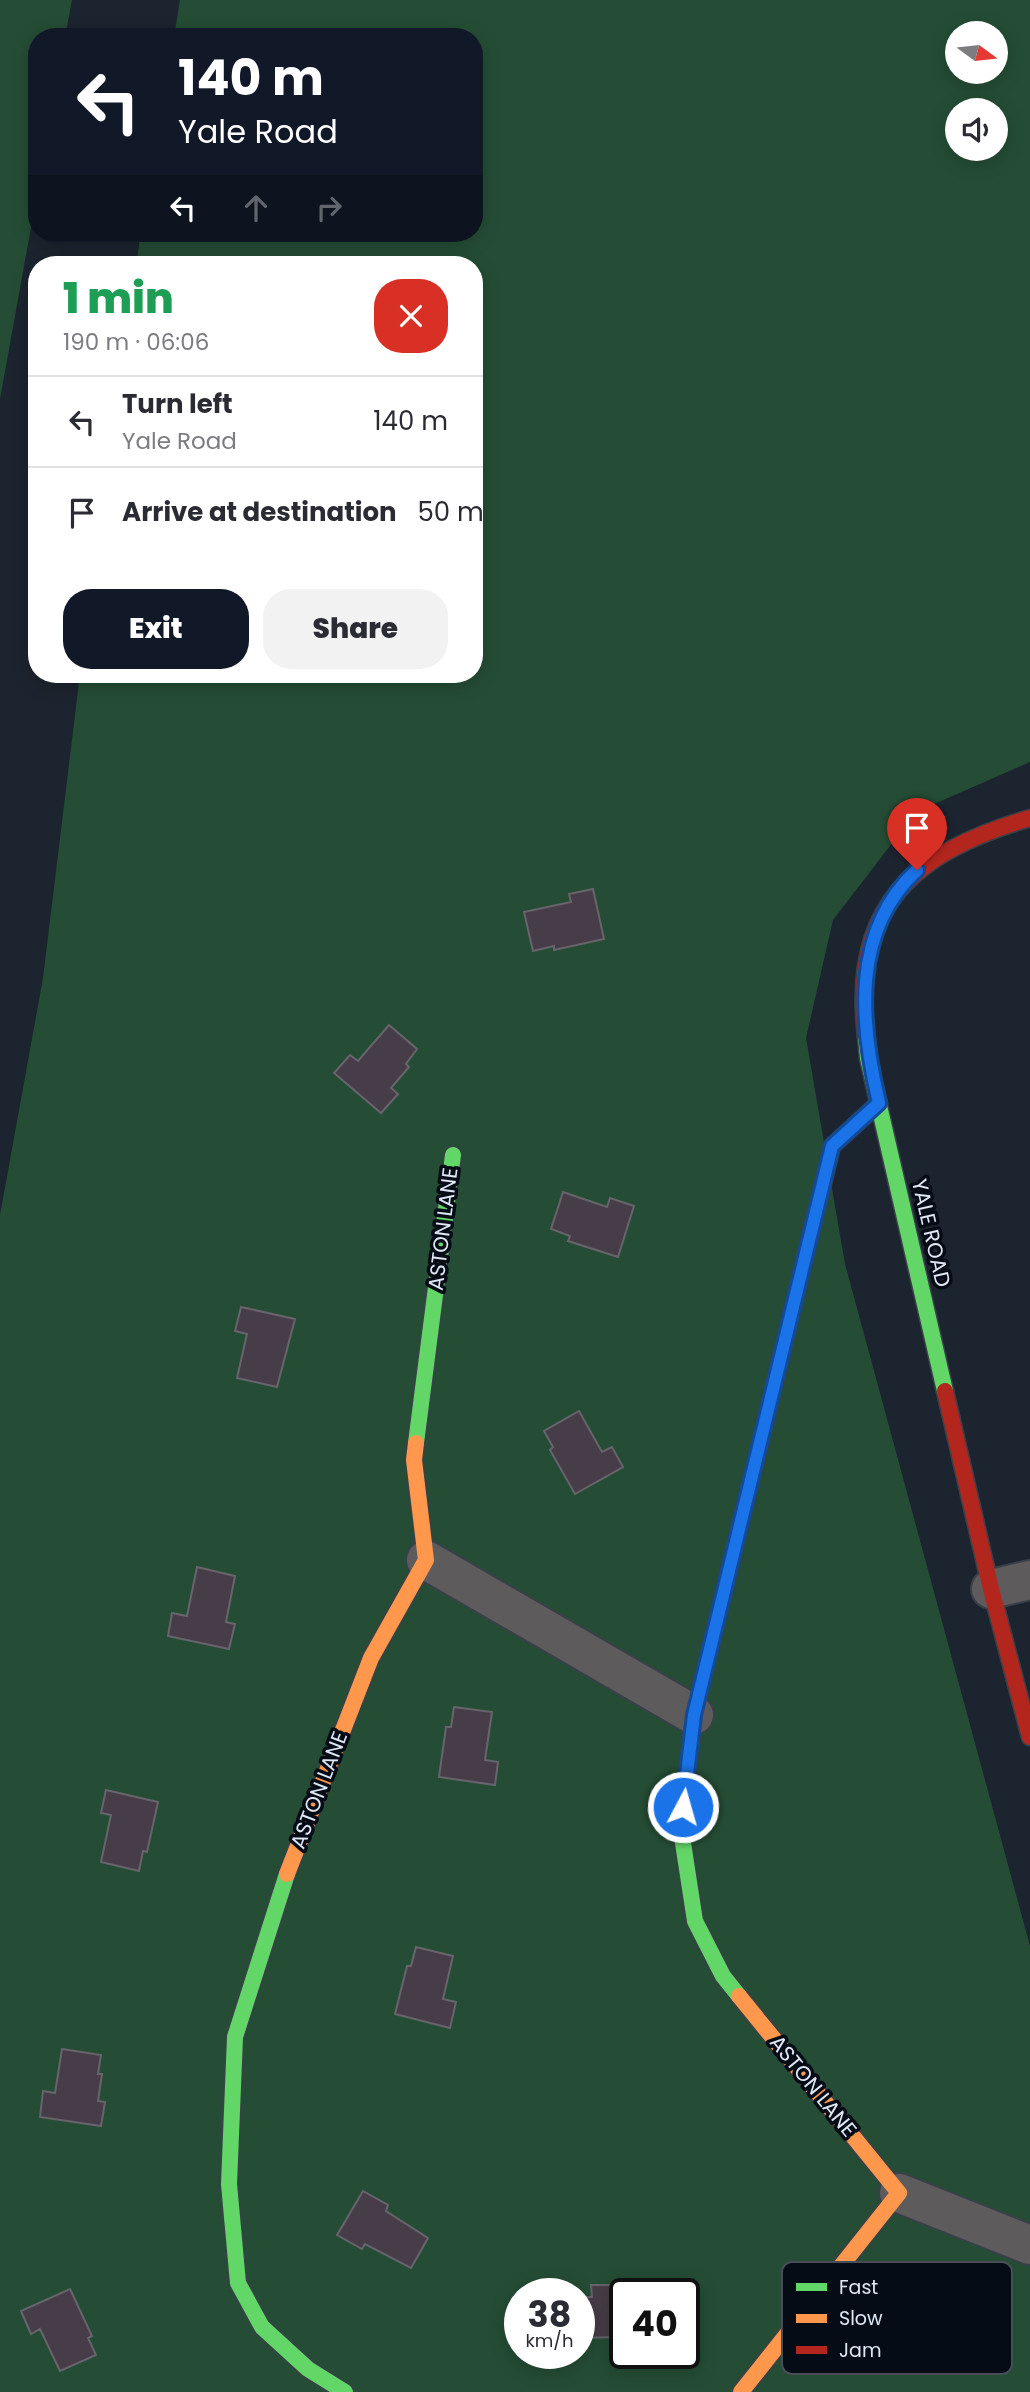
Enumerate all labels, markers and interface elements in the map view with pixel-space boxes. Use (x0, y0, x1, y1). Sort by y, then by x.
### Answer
north arrow (945, 21, 1008, 84)
map controls (945, 21, 1008, 161)
text: 140 m (178, 44, 324, 112)
icon: left (63, 56, 154, 147)
button: sound (945, 98, 1008, 161)
text: Yale Road (178, 109, 338, 154)
icon: left (164, 189, 202, 227)
icon: ahead (237, 189, 275, 227)
icon: right (310, 189, 348, 227)
text: 1 min (63, 269, 174, 328)
button: close (374, 279, 448, 353)
text: 190 m · 06:06 (63, 326, 209, 358)
text: Turn left (122, 386, 233, 422)
icon: left (63, 403, 101, 441)
text: 140 m (373, 403, 448, 439)
text: Yale Road (122, 425, 237, 457)
icon: arrive (63, 494, 101, 532)
text: Arrive at destination (122, 494, 397, 530)
text: 50 m (418, 494, 484, 530)
button: Exit (63, 589, 249, 669)
button: Share (263, 589, 448, 669)
pin (887, 798, 947, 870)
icon: arrive (898, 809, 936, 847)
street label: ASTON LANE (421, 1166, 464, 1292)
street label: YALE ROAD (905, 1176, 958, 1290)
street label: ASTON LANE (283, 1727, 354, 1853)
position arrow (646, 1770, 720, 1844)
street label: ASTON LANE (763, 2029, 864, 2143)
legend (782, 2262, 1012, 2374)
text: Fast (839, 2274, 878, 2301)
speed limit sign: 40 (609, 2278, 700, 2369)
text: 38 (528, 2290, 571, 2339)
text: Slow (839, 2305, 883, 2332)
text: km/h (526, 2328, 573, 2353)
text: Jam (839, 2337, 881, 2364)

